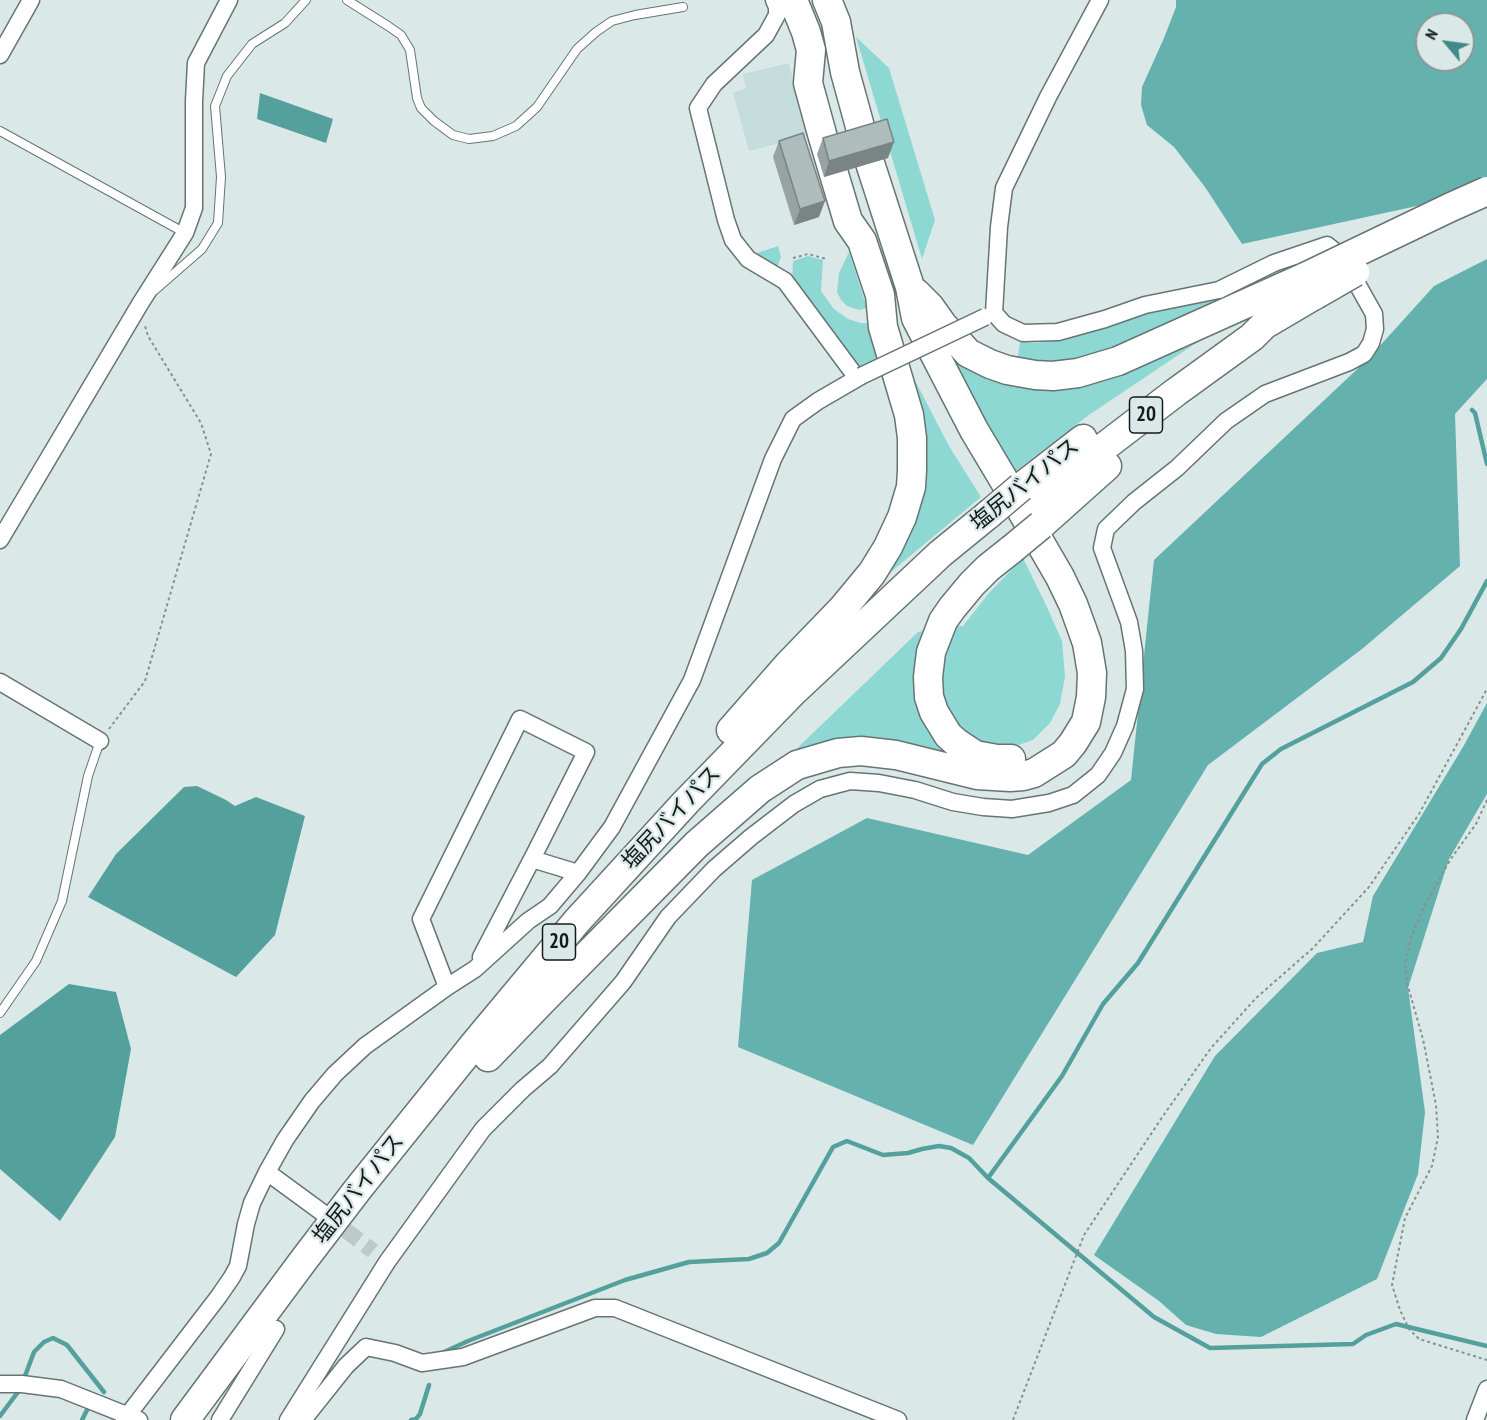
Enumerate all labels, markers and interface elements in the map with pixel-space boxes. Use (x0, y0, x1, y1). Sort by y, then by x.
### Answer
north arrow (1415, 12, 1475, 72)
text: N (1420, 26, 1442, 43)
road number: 20 (1130, 397, 1162, 433)
street label: 塩尻バイパス (965, 433, 1085, 537)
street label: 塩尻バイパス (617, 761, 727, 875)
road number: 20 (542, 924, 576, 960)
street label: 塩尻バイパス (308, 1129, 410, 1249)

